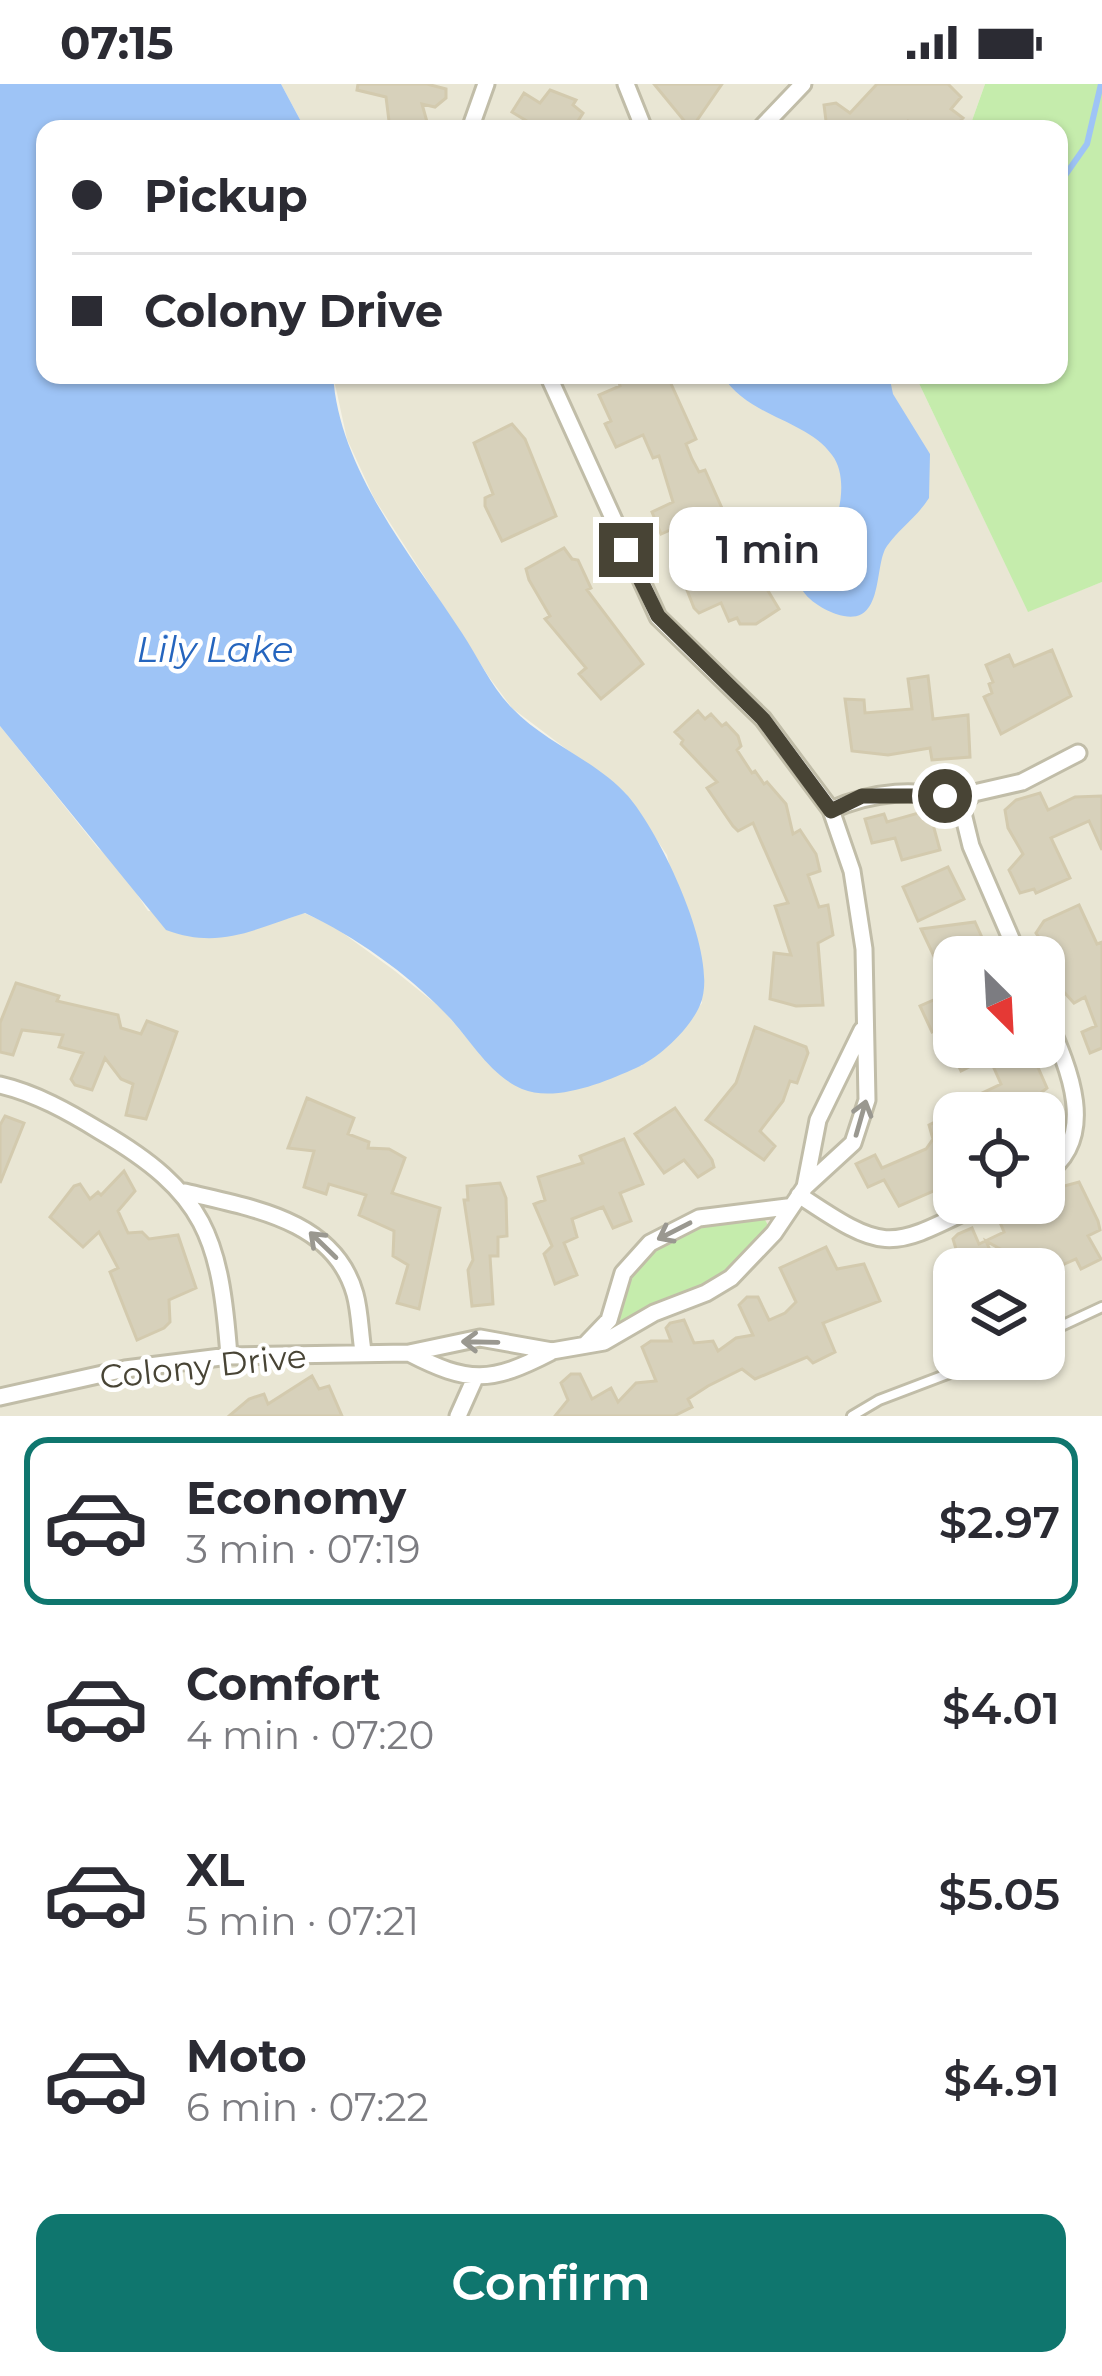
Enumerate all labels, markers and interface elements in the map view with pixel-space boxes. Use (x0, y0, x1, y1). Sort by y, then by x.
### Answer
text: 07:15 (60, 15, 174, 70)
text: Pickup (144, 168, 308, 223)
text: Colony Drive (144, 283, 443, 338)
callout: 1 min (668, 508, 866, 592)
route end (599, 523, 653, 577)
text: 1 min (716, 525, 820, 573)
water label: Lily Lake (136, 627, 294, 671)
route start (918, 769, 972, 823)
north arrow (933, 936, 1065, 1068)
map controls (933, 936, 1065, 1380)
button: locate (933, 1092, 1065, 1224)
one-way arrow (851, 1100, 873, 1138)
one-way arrow (657, 1220, 692, 1243)
one-way arrow (309, 1231, 339, 1260)
button: layers (933, 1248, 1065, 1380)
one-way arrow (461, 1330, 500, 1353)
street label: Colony Drive (98, 1335, 308, 1397)
icon: car (42, 1467, 150, 1575)
text: Economy (186, 1470, 406, 1525)
text: $2.97 (939, 1494, 1060, 1549)
text: 3 min · 07:19 (186, 1525, 421, 1573)
icon: car (42, 1653, 150, 1761)
text: Comfort (186, 1656, 381, 1711)
text: $4.01 (942, 1680, 1060, 1735)
text: 4 min · 07:20 (186, 1711, 434, 1759)
icon: car (42, 1839, 150, 1947)
text: XL (186, 1842, 244, 1897)
text: $5.05 (938, 1866, 1060, 1921)
text: 5 min · 07:21 (186, 1897, 419, 1945)
icon: car (42, 2025, 150, 2133)
text: Moto (186, 2028, 307, 2083)
text: $4.91 (944, 2052, 1060, 2107)
text: 6 min · 07:22 (186, 2083, 429, 2131)
button: Confirm (36, 2214, 1066, 2352)

